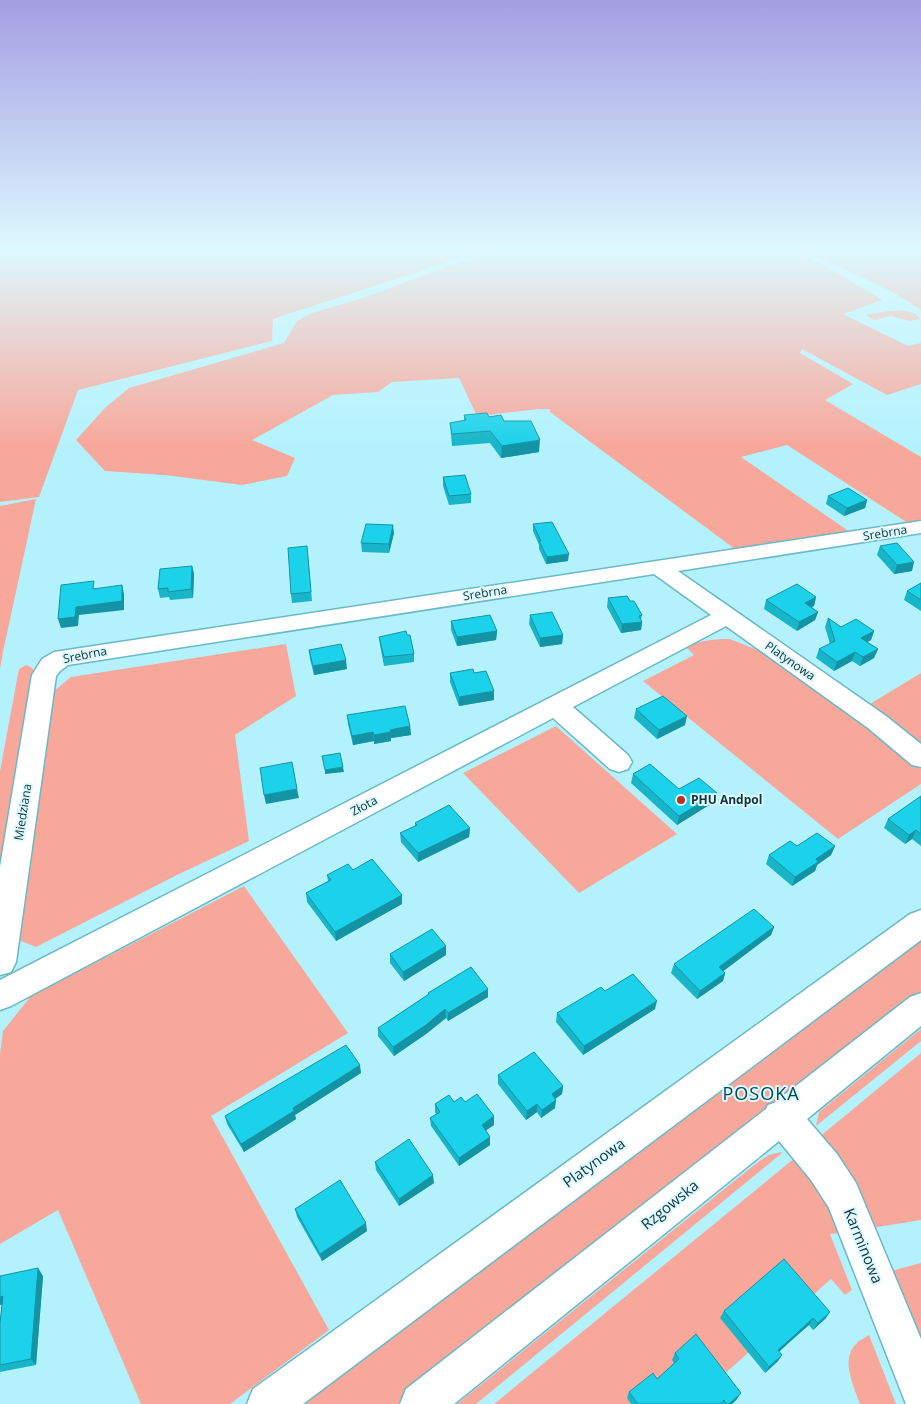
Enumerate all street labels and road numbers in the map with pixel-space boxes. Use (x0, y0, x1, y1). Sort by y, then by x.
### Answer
street label: Srebrna (862, 521, 908, 544)
street label: Srebrna (462, 581, 508, 604)
street label: Platynowa (762, 637, 819, 684)
street label: Srebrna (61, 642, 108, 667)
street label: Miedziana (10, 782, 35, 842)
street label: Złota (347, 791, 380, 820)
street label: Platynowa (558, 1133, 628, 1191)
street label: Rzgowska (636, 1175, 702, 1234)
street label: Karminowa (840, 1205, 888, 1286)

